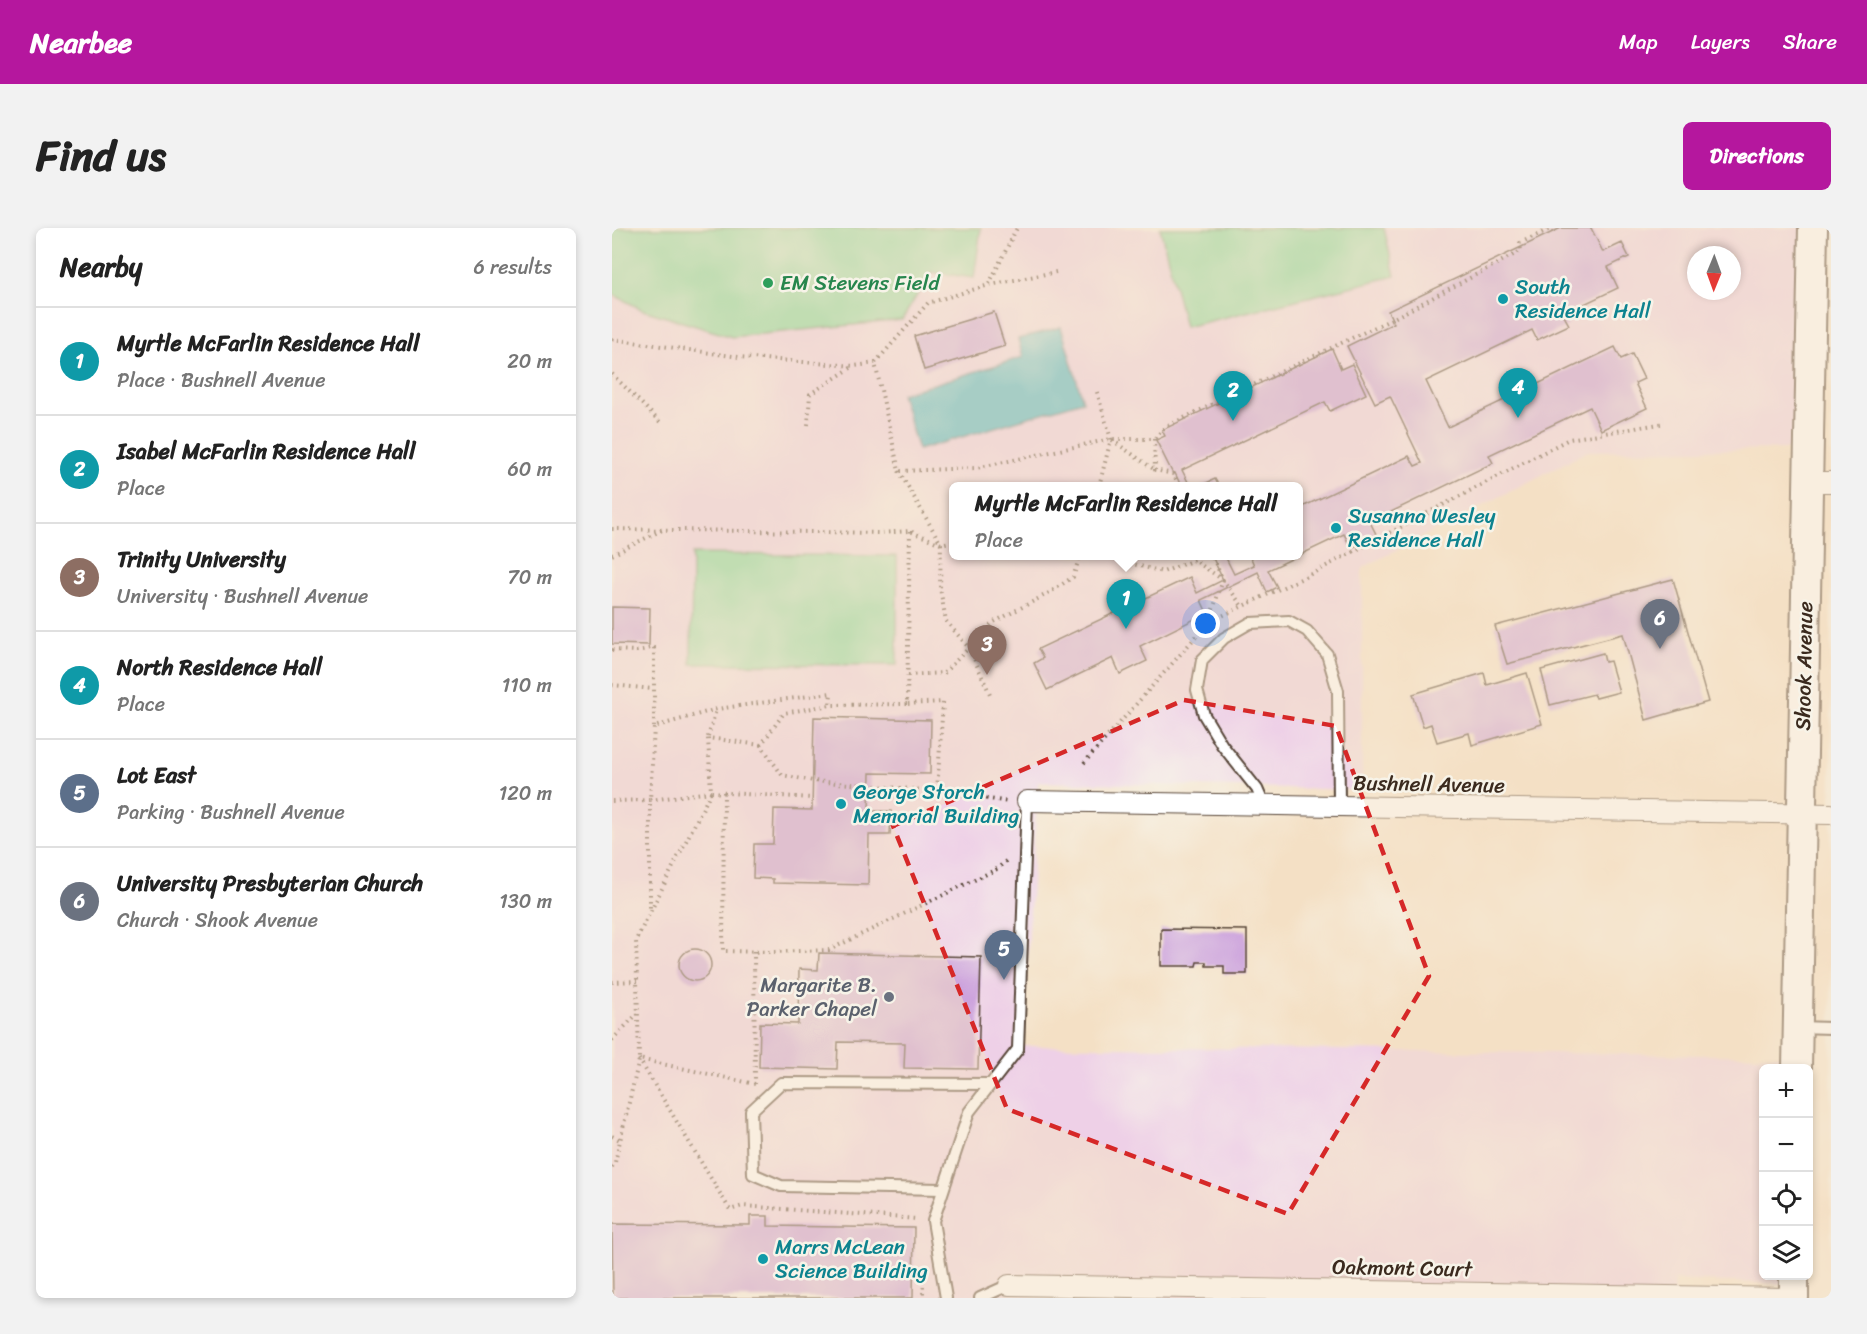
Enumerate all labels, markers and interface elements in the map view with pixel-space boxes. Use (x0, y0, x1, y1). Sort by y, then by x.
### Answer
text: Nearbee (30, 18, 132, 67)
text: Map (1619, 23, 1658, 61)
text: Layers (1691, 23, 1750, 61)
text: Share (1783, 23, 1837, 61)
text: Find us (36, 119, 166, 193)
button: Directions (1683, 122, 1831, 190)
text: Nearby (60, 244, 142, 290)
north arrow (1687, 246, 1741, 300)
text: 6 results (473, 250, 552, 285)
place label: EM Stevens Field (780, 264, 942, 302)
place label: South Residence Hall (1515, 268, 1652, 330)
marker: EM Stevens Field (761, 276, 775, 290)
marker: South Residence Hall (1496, 292, 1510, 306)
text: Myrtle McFarlin Residence Hall (117, 324, 419, 363)
text: 1 (75, 344, 84, 379)
text: 20 m (507, 344, 552, 379)
text: Place · Bushnell Avenue (117, 363, 326, 398)
pin: 4 (1498, 368, 1538, 418)
pin: 2 (1214, 372, 1252, 421)
text: Isabel McFarlin Residence Hall (117, 432, 416, 471)
text: 2 (74, 452, 85, 487)
text: 60 m (507, 452, 552, 487)
text: Place (117, 471, 165, 506)
popup (949, 482, 1303, 560)
text: Myrtle McFarlin Residence Hall (975, 484, 1277, 523)
place label: Susanna Wesley Residence Hall (1348, 497, 1496, 559)
marker: Susanna Wesley Residence Hall (1329, 521, 1343, 535)
text: Place (975, 523, 1023, 558)
text: Trinity University (117, 540, 286, 579)
text: 3 (74, 560, 85, 595)
text: 70 m (507, 560, 552, 595)
text: University · Bushnell Avenue (117, 579, 368, 614)
pin: 1 (1106, 580, 1146, 629)
pin: 6 (1640, 600, 1680, 649)
street label: Shook Avenue (1784, 601, 1824, 731)
your location (1191, 609, 1220, 638)
pin: 3 (968, 626, 1006, 675)
text: North Residence Hall (117, 648, 322, 687)
text: 4 (73, 668, 86, 703)
text: 110 m (502, 668, 552, 703)
text: Place (117, 687, 165, 722)
text: Lot East (117, 756, 196, 795)
street label: Bushnell Avenue (1353, 764, 1505, 804)
place label: George Storch Memorial Building (853, 773, 1020, 835)
text: 5 (73, 776, 86, 811)
text: 120 m (499, 776, 552, 811)
text: Parking · Bushnell Avenue (117, 795, 345, 830)
marker: George Storch Memorial Building (834, 797, 848, 811)
text: University Presbyterian Church (117, 864, 423, 903)
text: 6 (74, 884, 85, 919)
text: 130 m (499, 884, 552, 919)
text: Church · Shook Avenue (117, 903, 318, 938)
pin: 5 (984, 930, 1024, 980)
place label: Margarite B. Parker Chapel (747, 966, 878, 1028)
marker: Margarite B. Parker Chapel (882, 990, 896, 1004)
map controls (1759, 1064, 1813, 1280)
button: + (1759, 1064, 1813, 1118)
button: − (1759, 1118, 1813, 1172)
button: locate (1759, 1172, 1813, 1226)
button: layers (1759, 1226, 1813, 1280)
place label: Marrs McLean Science Building (775, 1228, 928, 1290)
street label: Oakmont Court (1332, 1248, 1474, 1288)
marker: Marrs McLean Science Building (756, 1252, 770, 1266)

